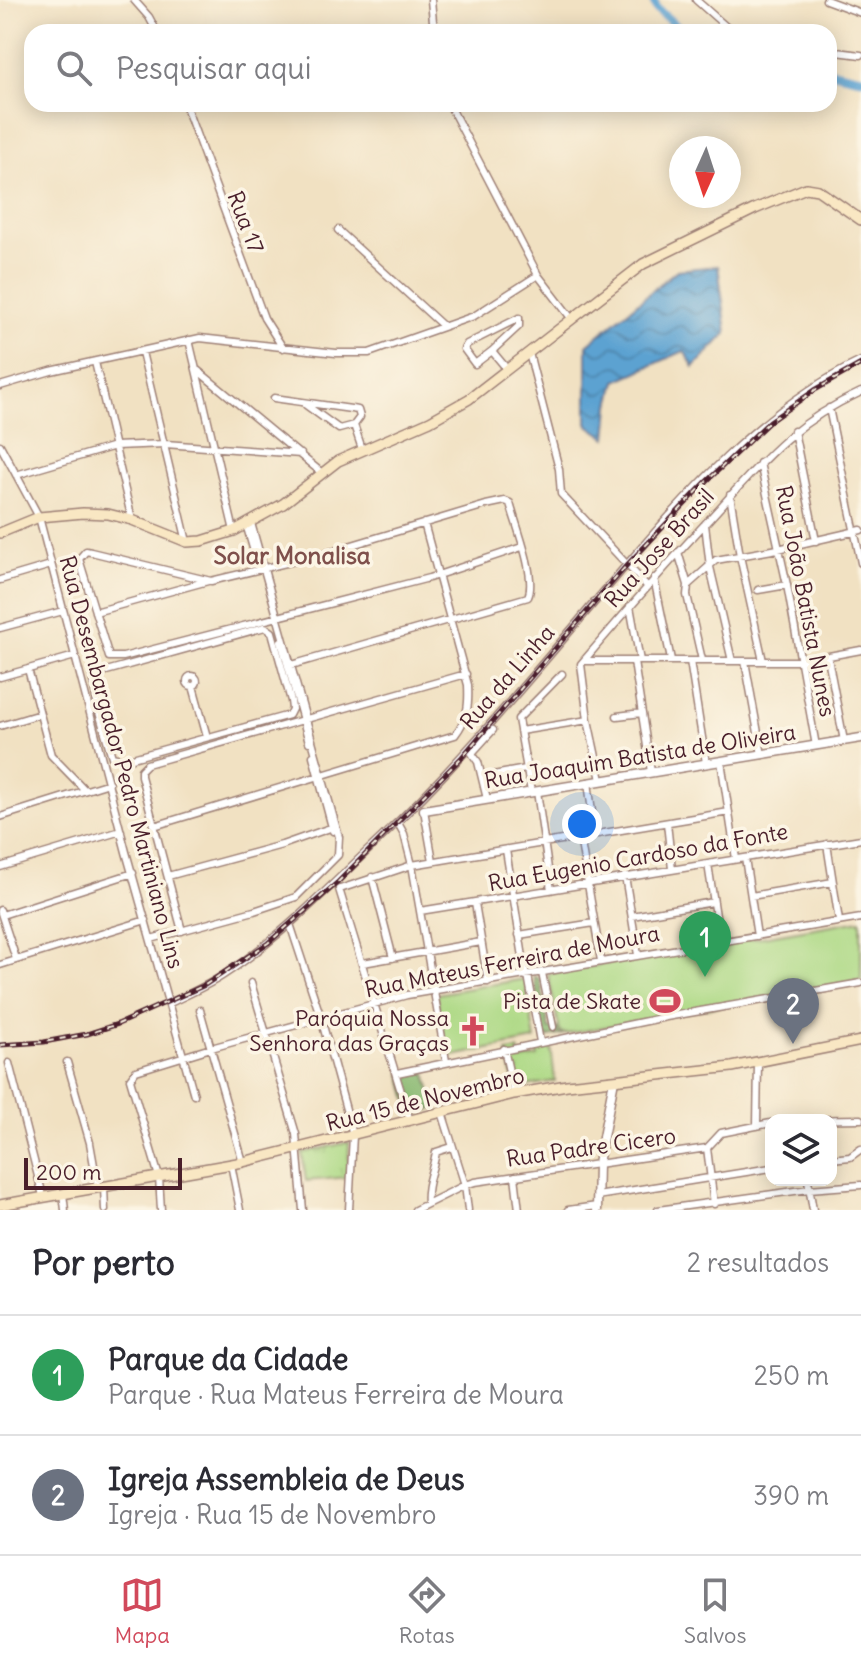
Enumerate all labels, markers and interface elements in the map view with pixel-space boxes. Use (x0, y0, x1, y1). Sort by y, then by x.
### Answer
search box (24, 24, 837, 112)
icon: search (52, 46, 96, 90)
text: Pesquisar aqui (116, 49, 312, 87)
north arrow (669, 136, 741, 208)
street label: Rua 17 (221, 187, 271, 257)
street label: Rua Jose Brasil (598, 483, 720, 613)
street label: Rua João Batista Nunes (770, 483, 842, 719)
district label: Solar Monalisa (213, 540, 371, 570)
street label: Rua Desembargador Pedro Martiniano Lins (53, 553, 191, 971)
street label: Rua da Linha (454, 619, 560, 735)
street label: Rua Joaquim Batista de Oliveira (482, 718, 798, 794)
your location (562, 804, 602, 844)
street label: Rua Eugenio Cardoso da Fonte (486, 817, 790, 897)
pin: 1 (679, 911, 731, 977)
street label: Rua Mateus Ferreira de Moura (362, 919, 662, 1003)
pin: 2 (767, 978, 819, 1044)
sports icon: Pista de Skate (648, 984, 682, 1018)
place label: Pista de Skate (503, 987, 641, 1015)
place label: Paróquia Nossa Senhora das Graças (249, 1004, 449, 1057)
church icon: Paróquia Nossa Senhora das Graças (456, 1014, 490, 1048)
street label: Rua 15 de Novembro (323, 1061, 527, 1137)
map controls (765, 1114, 837, 1186)
button: layers (765, 1114, 837, 1186)
street label: Rua Padre Cicero (504, 1121, 678, 1173)
scale bar (24, 1154, 182, 1190)
text: 200 m (36, 1158, 102, 1186)
text: Por perto (32, 1241, 175, 1284)
text: 2 resultados (687, 1246, 829, 1279)
text: Parque da Cidade (108, 1340, 348, 1378)
text: 1 (53, 1359, 63, 1392)
text: 250 m (754, 1359, 829, 1392)
text: Parque · Rua Mateus Ferreira de Moura (108, 1378, 564, 1411)
text: Igreja Assembleia de Deus (108, 1460, 465, 1498)
text: 2 (51, 1479, 65, 1512)
text: 390 m (753, 1479, 829, 1512)
text: Igreja · Rua 15 de Novembro (108, 1498, 436, 1531)
tab: Mapa (114, 1573, 170, 1649)
tab: Rotas (399, 1573, 455, 1649)
tab: Salvos (684, 1573, 747, 1649)

